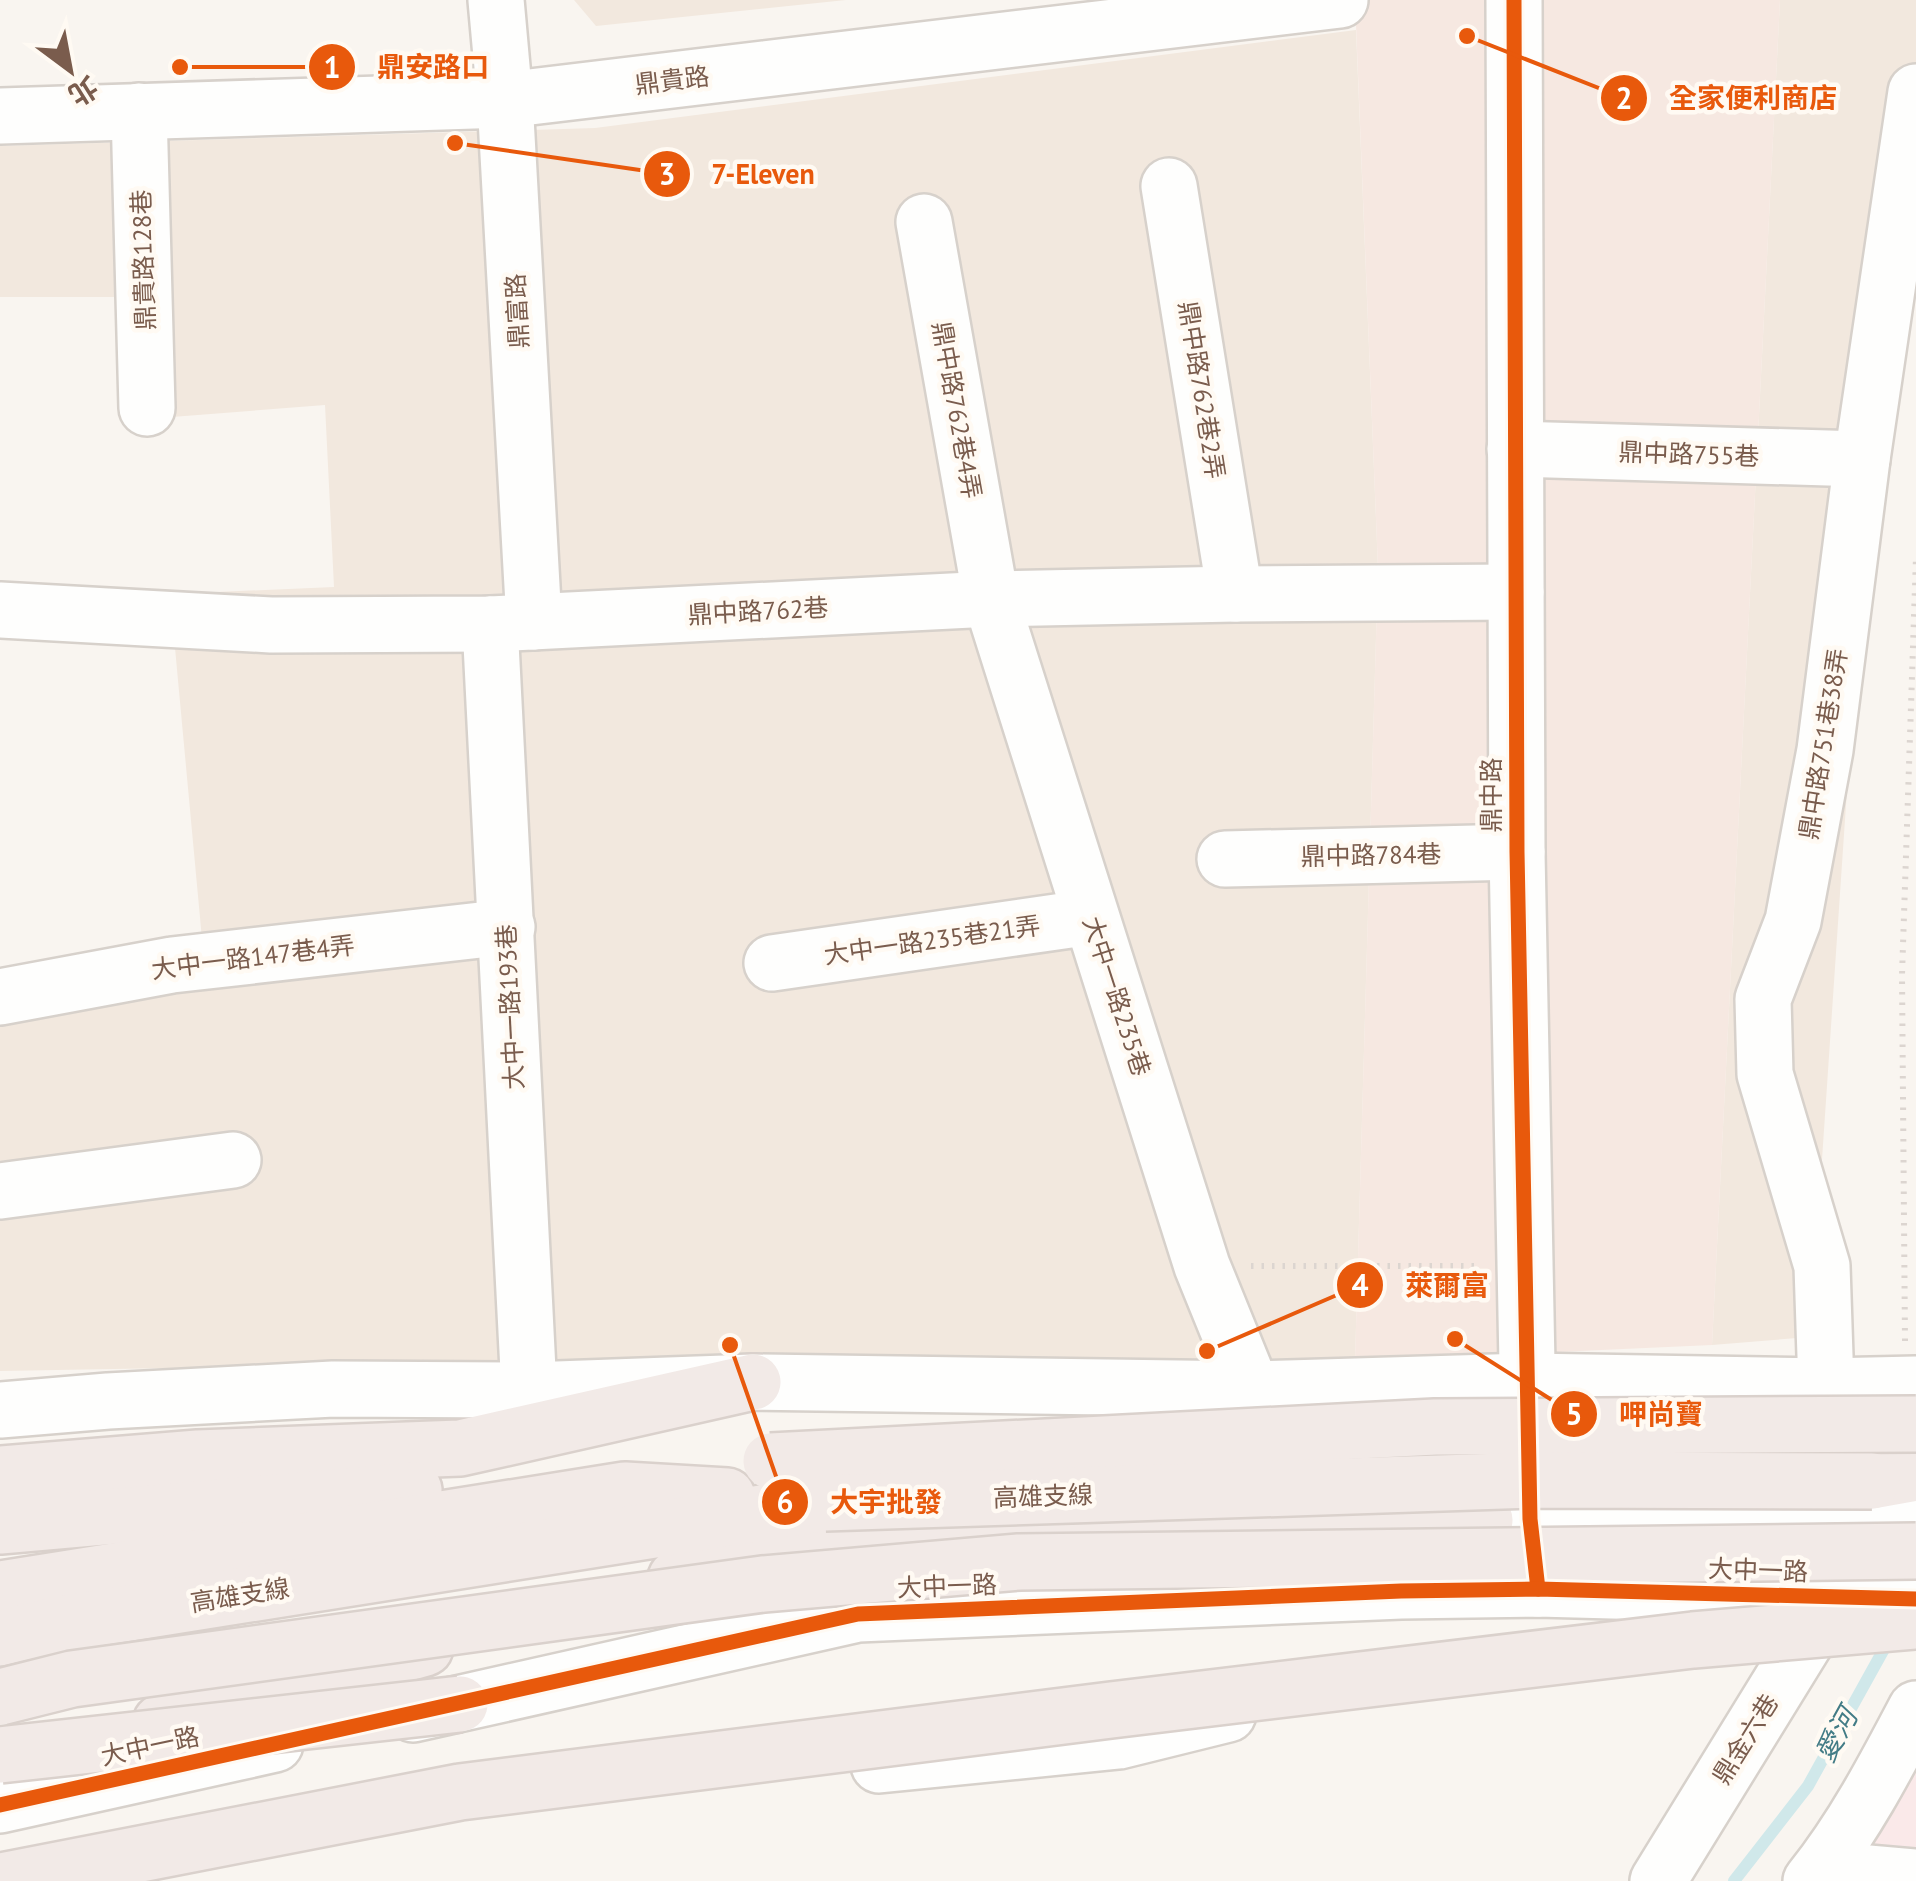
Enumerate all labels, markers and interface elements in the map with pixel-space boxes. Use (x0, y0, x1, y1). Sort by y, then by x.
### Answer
north arrow (20, 20, 120, 120)
callout: 鼎安路口 (307, 38, 509, 96)
text: 1 (323, 47, 341, 86)
text: 鼎安路口 (377, 48, 489, 85)
street label: 鼎貴路 (633, 60, 711, 100)
text: 北 (62, 69, 105, 115)
callout: 全家便利商店 (1599, 69, 1857, 127)
text: 2 (1615, 78, 1633, 117)
text: 全家便利商店 (1669, 79, 1837, 116)
callout: 7-Eleven (642, 145, 835, 203)
text: 3 (658, 154, 676, 193)
text: 7-Eleven (711, 155, 815, 192)
street label: 鼎貴路128巷 (125, 189, 161, 331)
street label: 鼎富路 (499, 273, 535, 349)
street label: 鼎中路762巷2弄 (1172, 299, 1232, 481)
street label: 鼎中路762巷4弄 (926, 319, 988, 501)
street label: 鼎中路755巷 (1618, 436, 1760, 472)
street label: 鼎中路762巷 (687, 591, 829, 631)
street label: 鼎中路751巷38弄 (1792, 646, 1854, 842)
street label: 鼎中路 (1475, 757, 1507, 833)
street label: 鼎中路784巷 (1300, 838, 1442, 872)
street label: 大中一路235巷21弄 (822, 909, 1042, 971)
street label: 大中一路235巷 (1076, 912, 1158, 1080)
street label: 大中一路193巷 (490, 923, 530, 1091)
street label: 大中一路147巷4弄 (150, 929, 356, 985)
callout: 萊爾富 (1335, 1256, 1509, 1314)
text: 4 (1351, 1265, 1369, 1304)
text: 萊爾富 (1405, 1266, 1489, 1303)
callout: 呷尚寶 (1549, 1385, 1723, 1443)
text: 5 (1565, 1394, 1583, 1433)
text: 呷尚寶 (1619, 1395, 1703, 1432)
callout: 大宇批發 (760, 1473, 962, 1531)
street label: 高雄支線 (992, 1478, 1094, 1514)
text: 6 (776, 1482, 794, 1521)
text: 大宇批發 (830, 1483, 942, 1520)
street label: 大中一路 (1707, 1552, 1809, 1588)
street label: 大中一路 (896, 1568, 998, 1604)
street label: 高雄支線 (188, 1571, 292, 1619)
street label: 鼎金六巷 (1705, 1688, 1785, 1790)
water label: 愛河 (1806, 1697, 1868, 1768)
street label: 大中一路 (98, 1720, 202, 1772)

